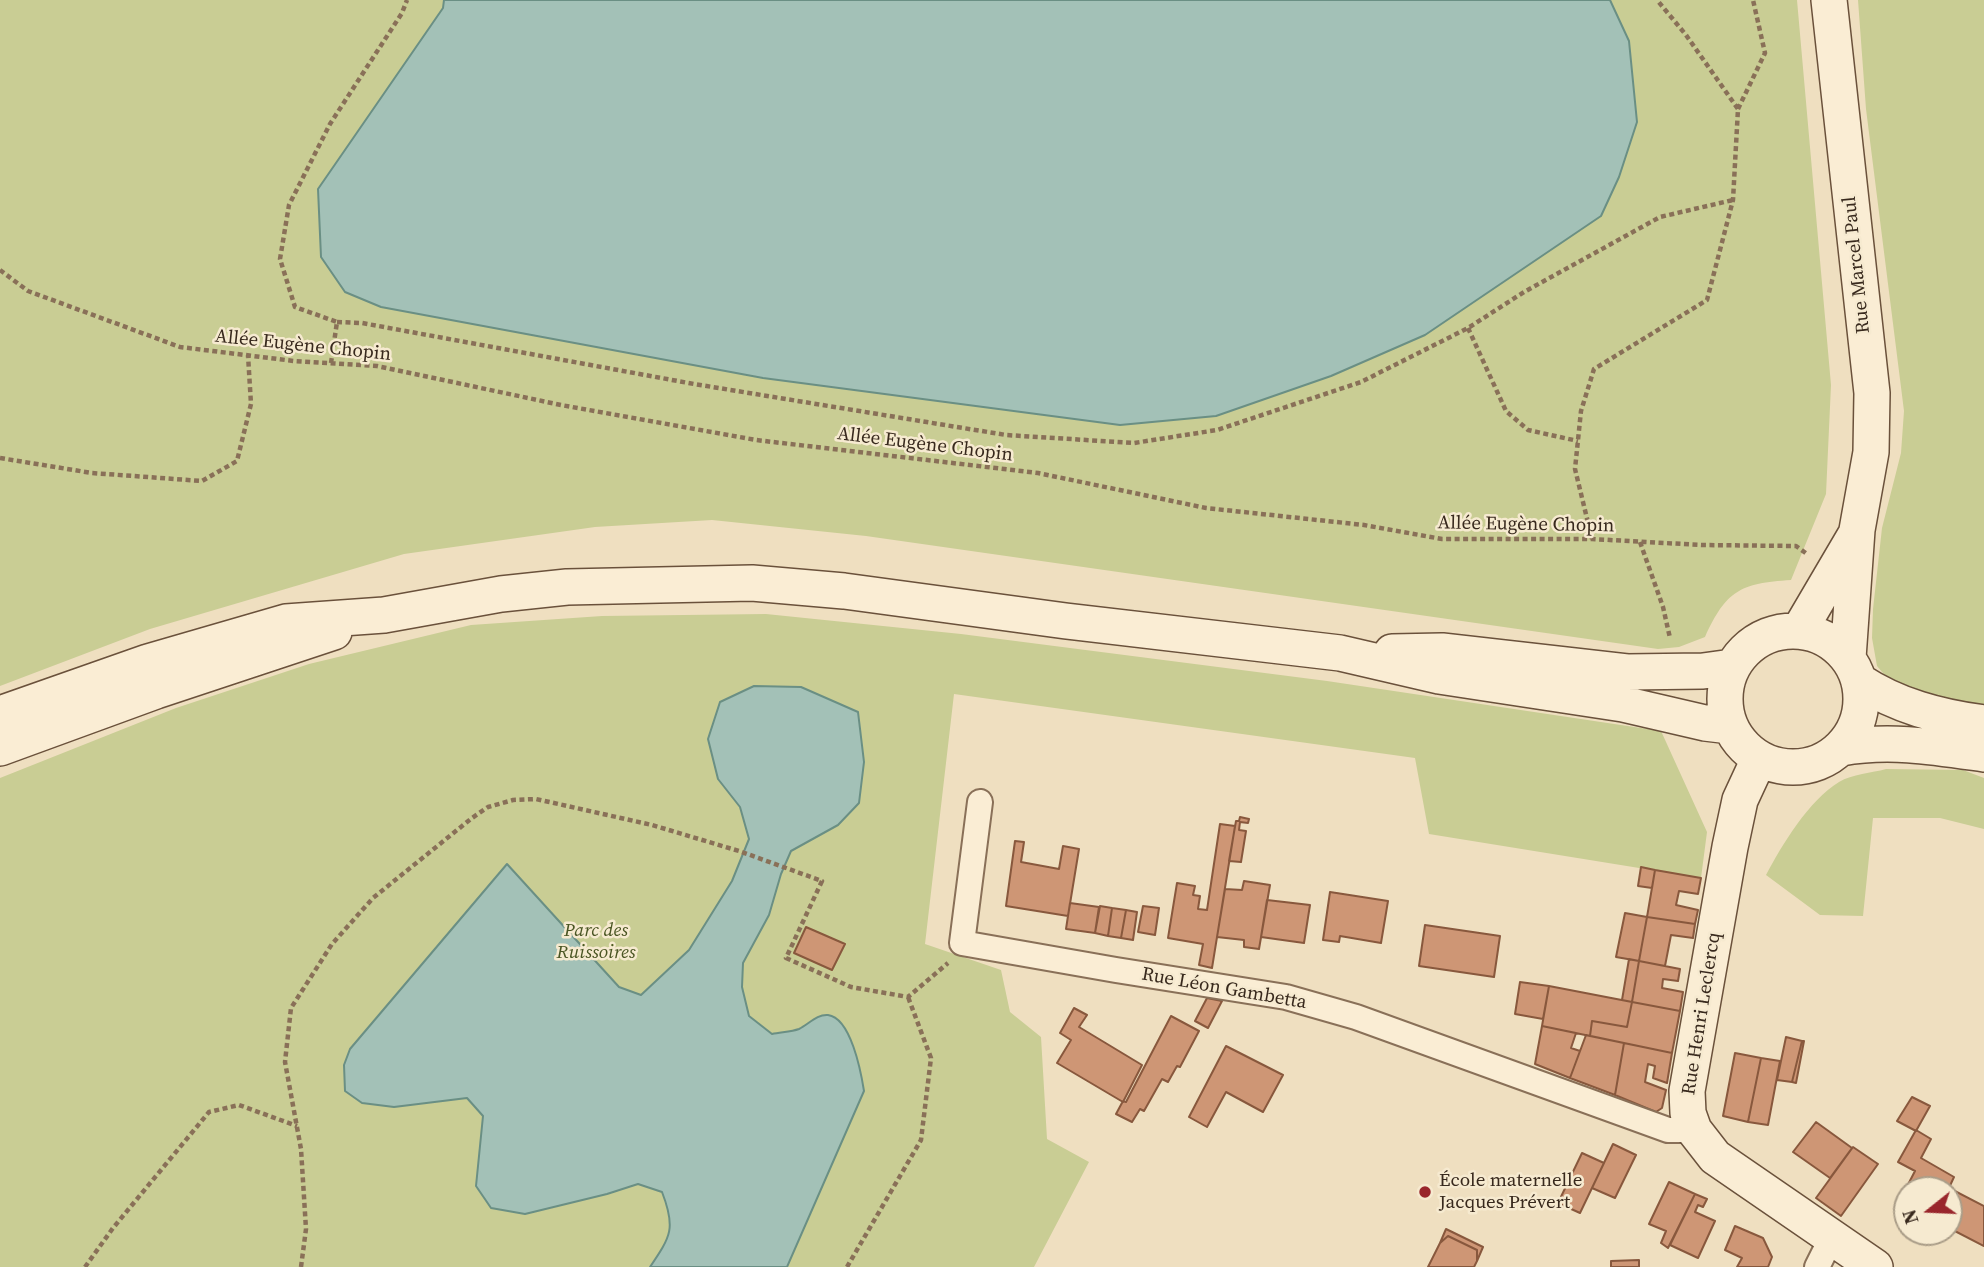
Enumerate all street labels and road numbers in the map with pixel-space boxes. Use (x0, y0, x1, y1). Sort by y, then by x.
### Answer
street label: Rue Marcel Paul (1838, 195, 1876, 335)
street label: Allée Eugène Chopin (214, 325, 392, 367)
street label: Allée Eugène Chopin (836, 423, 1014, 467)
street label: Allée Eugène Chopin (1437, 512, 1615, 538)
street label: Rue Henri Leclercq (1678, 931, 1726, 1097)
street label: Rue Léon Gambetta (1140, 963, 1308, 1015)

